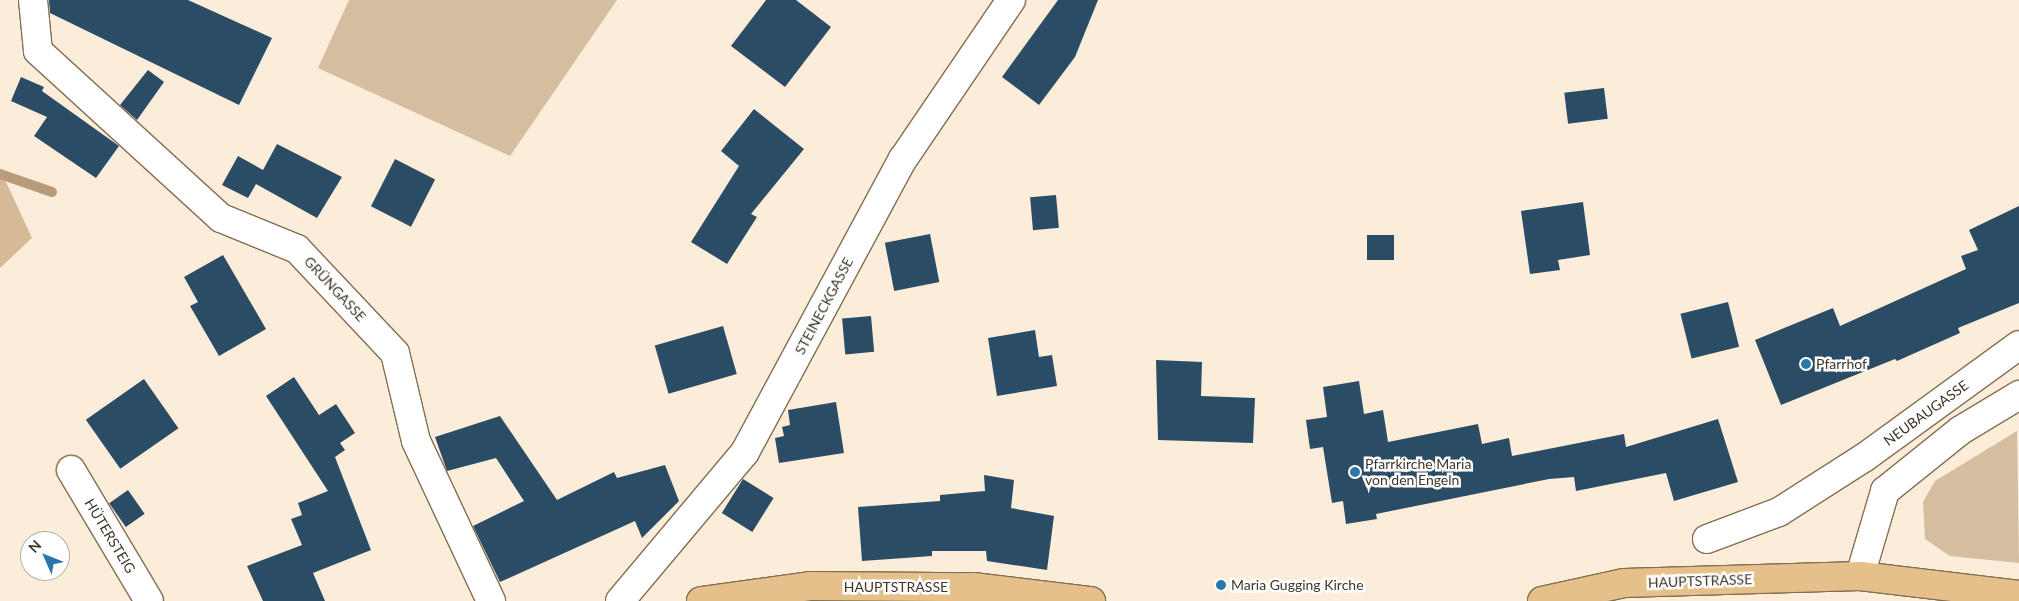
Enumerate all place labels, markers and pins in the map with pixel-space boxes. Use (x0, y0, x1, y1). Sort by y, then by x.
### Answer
place label: Pfarrhof (1816, 356, 1867, 372)
marker: Pfarrhof (1800, 358, 1812, 370)
place label: Pfarrkirche Maria von den Engeln (1365, 456, 1471, 488)
marker: Pfarrkirche Maria von den Engeln (1349, 466, 1361, 478)
place label: Maria Gugging Kirche (1231, 577, 1364, 593)
marker: Maria Gugging Kirche (1215, 579, 1227, 591)

